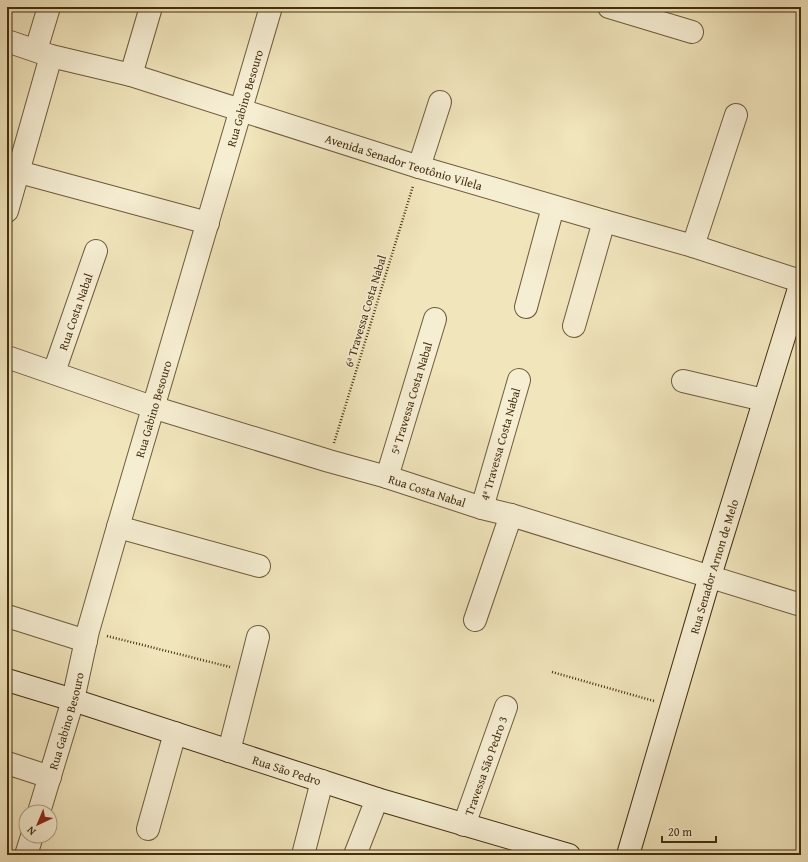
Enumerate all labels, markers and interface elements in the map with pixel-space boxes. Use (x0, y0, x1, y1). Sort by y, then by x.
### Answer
street label: Rua Gabino Besouro (222, 48, 267, 149)
street label: Avenida Senador Teotônio Vilela (323, 129, 485, 194)
street label: 6ª Travessa Costa Nabal (340, 252, 390, 369)
street label: Rua Costa Nabal (54, 270, 96, 352)
street label: 5ª Travessa Costa Nabal (386, 339, 436, 456)
street label: Rua Gabino Besouro (130, 358, 175, 459)
street label: 4ª Travessa Costa Nabal (476, 385, 524, 502)
street label: Rua Costa Nabal (386, 470, 469, 511)
street label: Rua Senador Arnon de Melo (685, 497, 742, 636)
street label: Rua Gabino Besouro (44, 671, 87, 772)
street label: Travessa São Pedro 3 (460, 713, 511, 818)
street label: Rua São Pedro (250, 751, 324, 789)
north arrow (18, 804, 58, 844)
scale bar (662, 818, 716, 844)
text: N (22, 822, 39, 840)
text: 20 m (668, 823, 692, 840)

